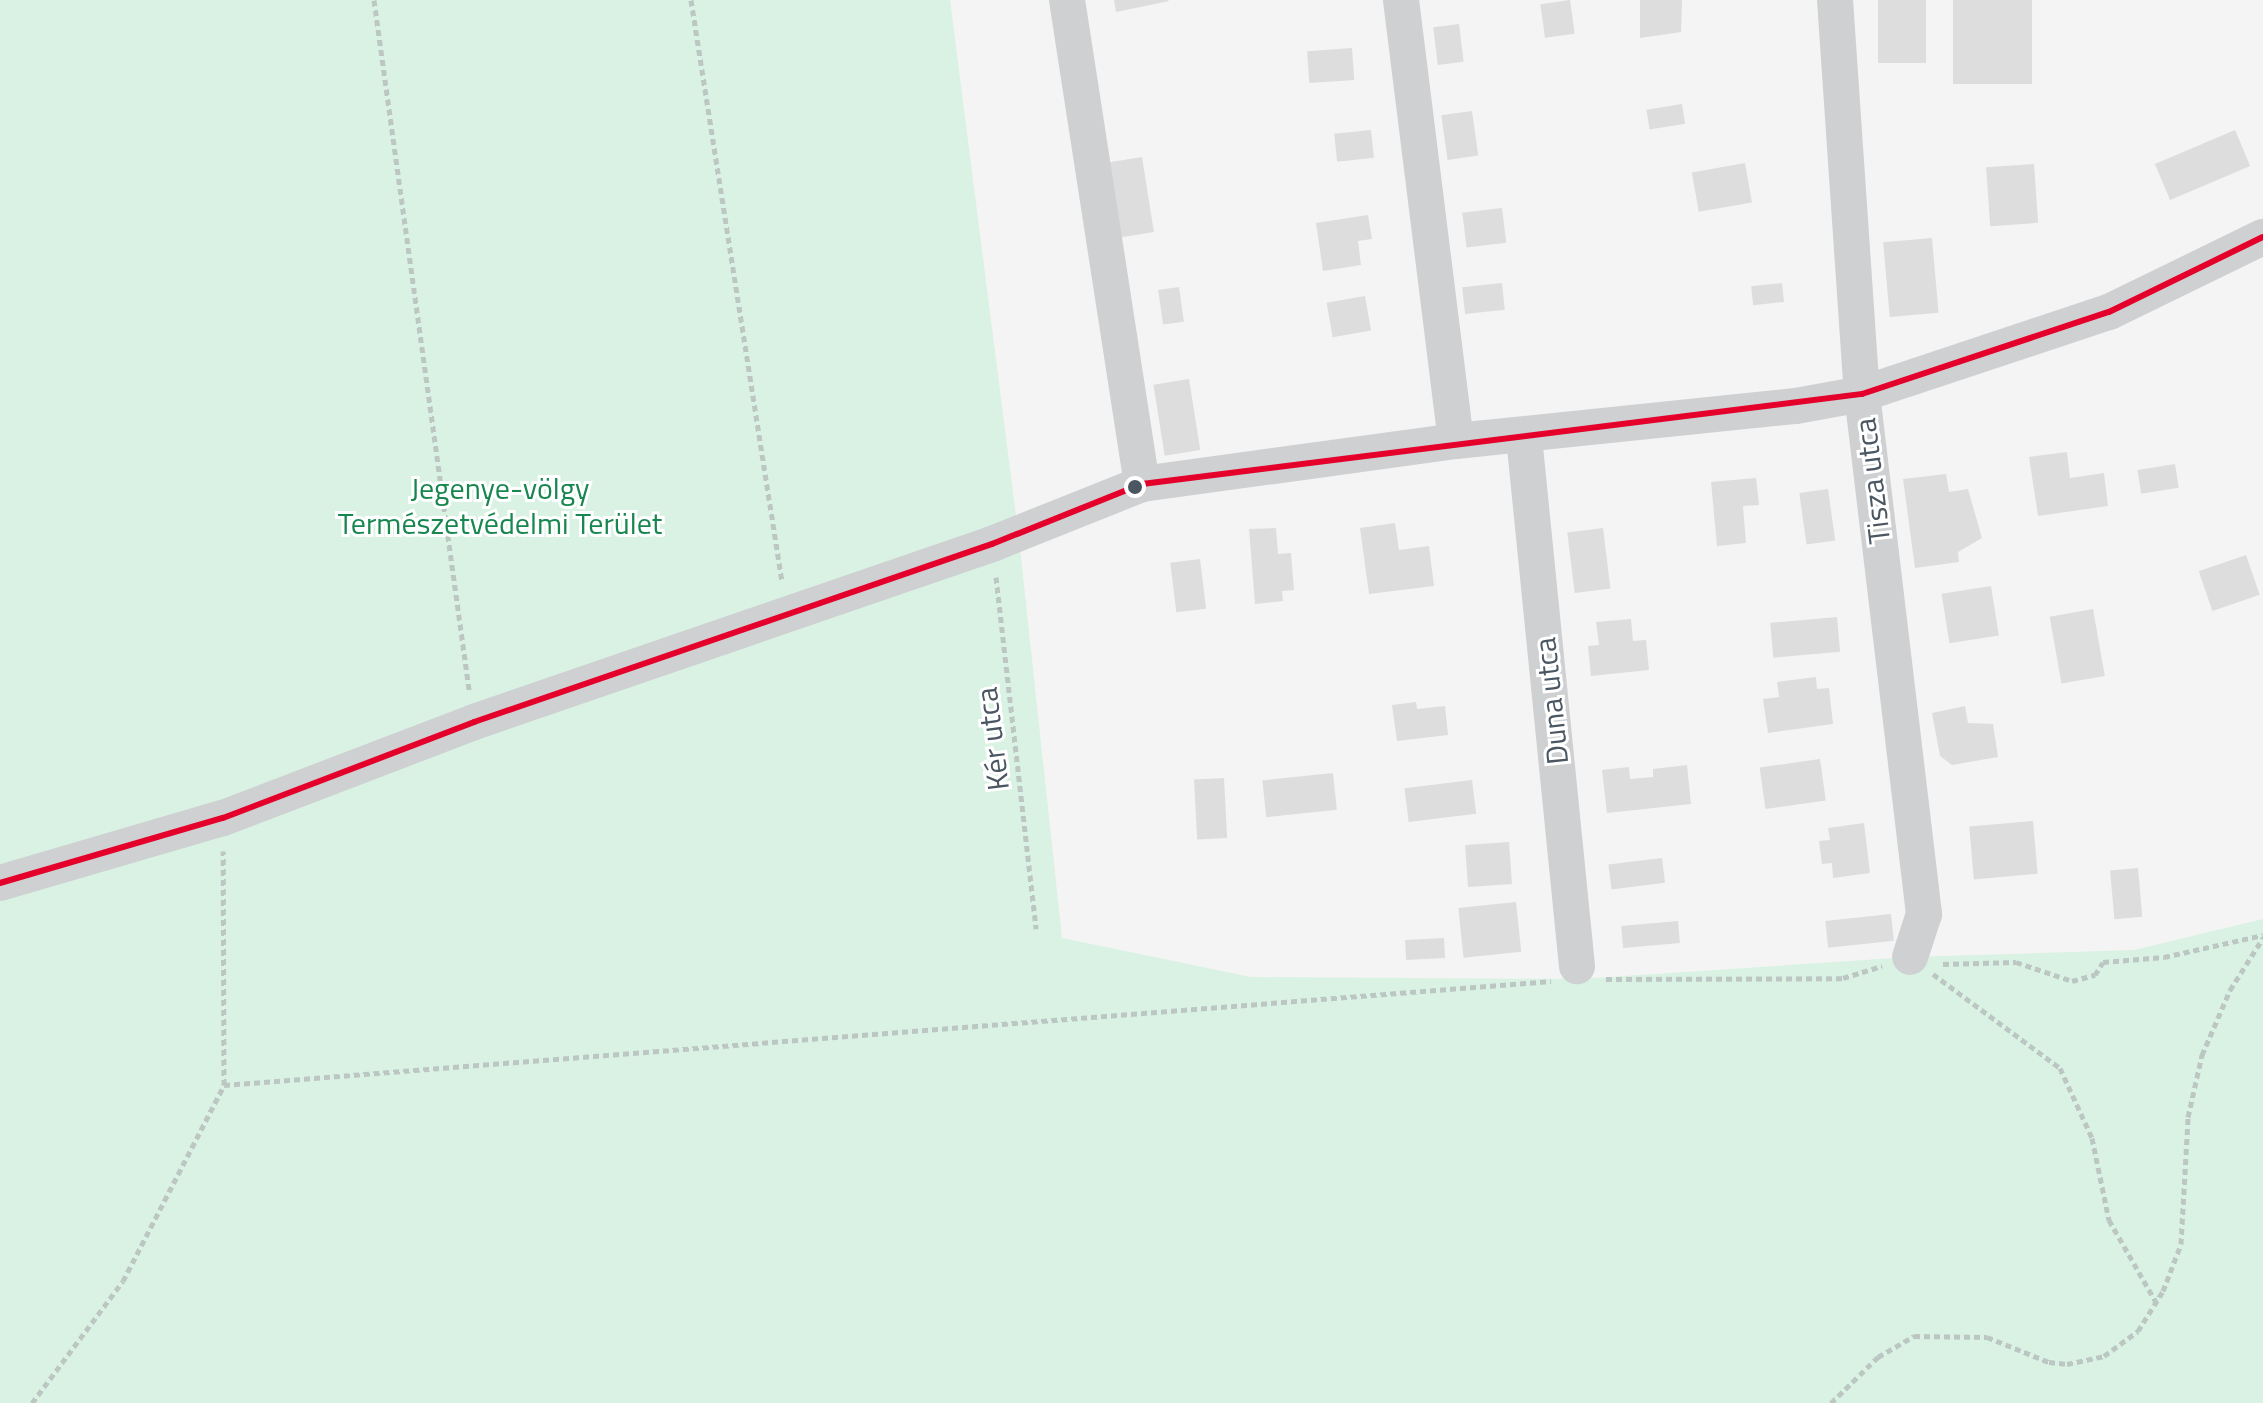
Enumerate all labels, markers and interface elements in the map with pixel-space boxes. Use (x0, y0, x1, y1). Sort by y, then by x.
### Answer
street label: Tisza utca (1846, 416, 1898, 546)
park label: Jegenye-völgy Természetvédelmi Terület (338, 470, 662, 540)
unlabelled marker (1127, 479, 1143, 495)
street label: Duna utca (1526, 636, 1576, 766)
street label: Kér utca (968, 686, 1016, 792)

